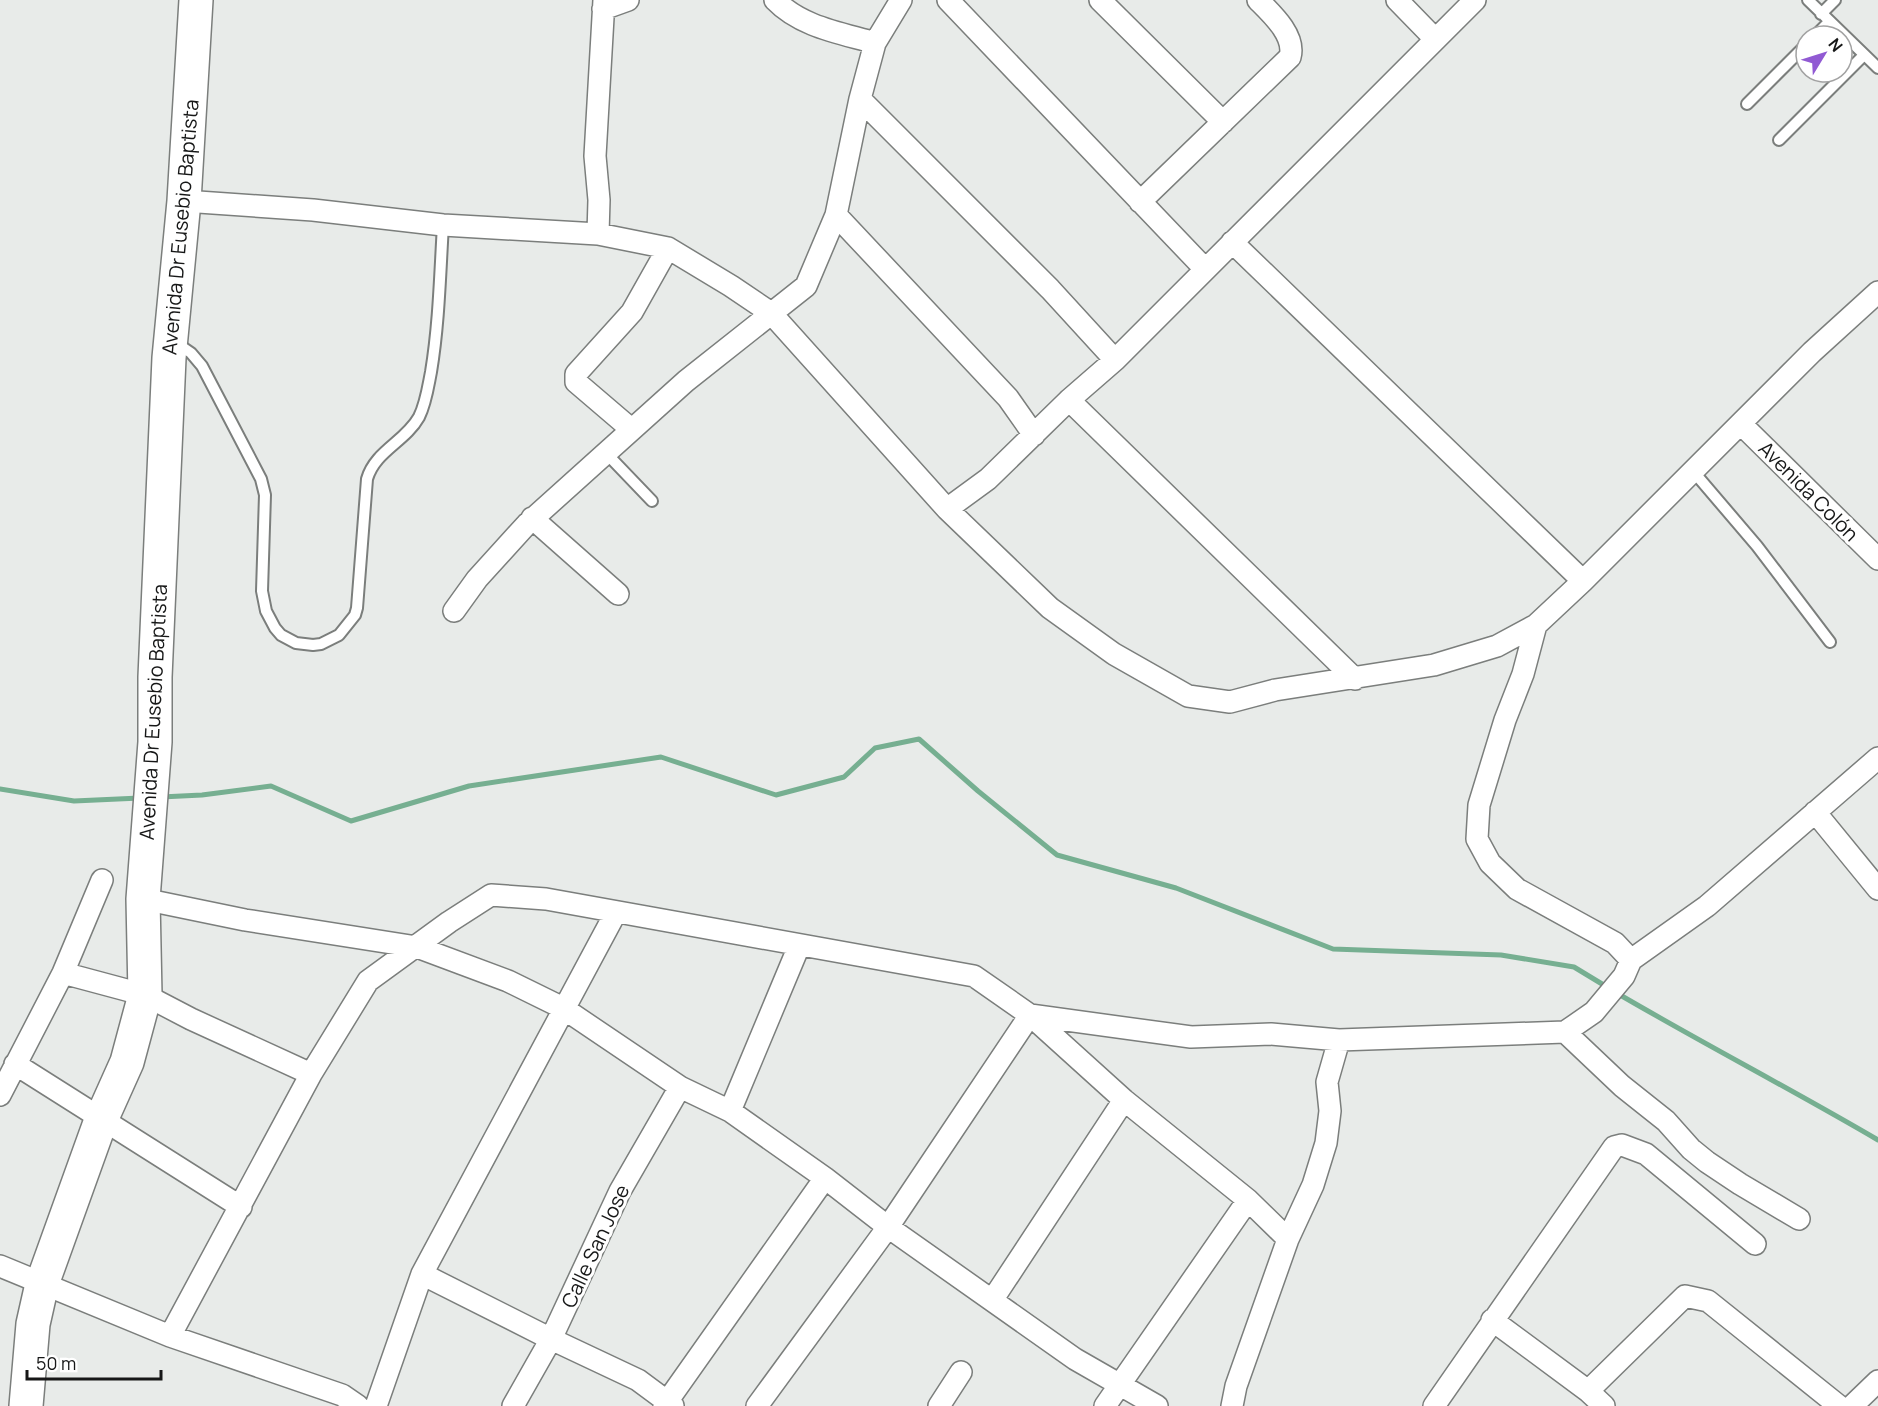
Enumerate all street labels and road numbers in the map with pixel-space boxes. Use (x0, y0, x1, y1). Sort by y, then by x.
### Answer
street label: Avenida Dr Eusebio Baptista (155, 98, 205, 356)
street label: Avenida Colón (1753, 435, 1865, 547)
street label: Avenida Dr Eusebio Baptista (133, 583, 173, 841)
street label: Calle San Jose (555, 1180, 635, 1312)

